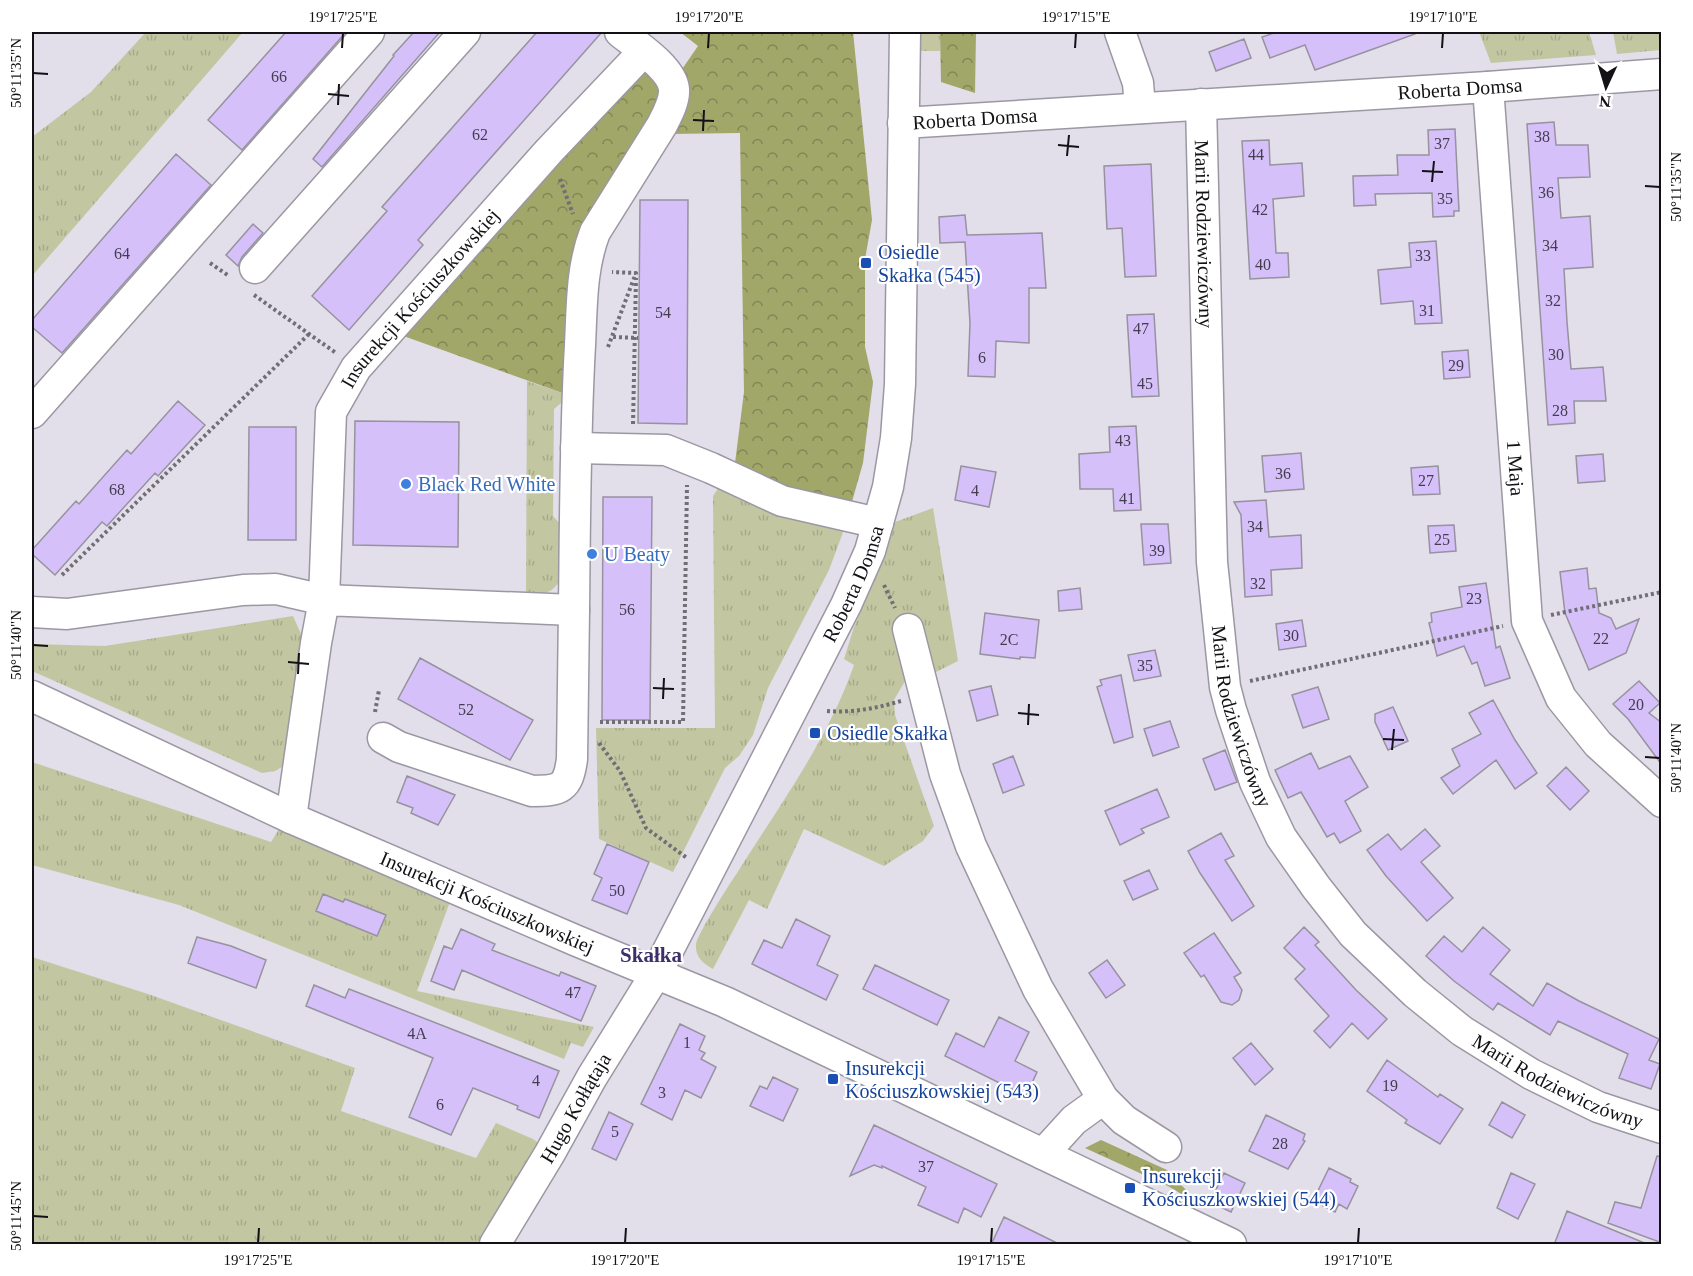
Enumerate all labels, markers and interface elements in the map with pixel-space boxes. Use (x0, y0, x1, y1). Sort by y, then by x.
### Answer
text: 19°17'25"E (309, 9, 378, 25)
text: 19°17'20"E (675, 9, 744, 25)
text: 19°17'15"E (1042, 9, 1111, 25)
text: 19°17'10"E (1409, 9, 1478, 25)
text: 50°11'35"N (8, 38, 24, 108)
north arrow (1576, 57, 1636, 117)
house number: 66 (271, 68, 287, 85)
street label: Roberta Domsa (1397, 73, 1523, 104)
text: N (1598, 93, 1611, 110)
street label: Roberta Domsa (912, 104, 1038, 133)
house number: 62 (472, 126, 488, 143)
house number: 38 (1534, 128, 1550, 145)
house number: 37 (1434, 135, 1450, 152)
street label: Marii Rodziewiczówny (1191, 140, 1217, 328)
house number: 44 (1248, 146, 1264, 163)
text: 50°11'35"N (1668, 152, 1684, 222)
house number: 36 (1538, 184, 1554, 201)
house number: 35 (1437, 190, 1453, 207)
house number: 42 (1252, 201, 1268, 218)
street label: Insurekcji Kościuszkowskiej (336, 204, 504, 392)
house number: 34 (1542, 237, 1558, 254)
place label: Osiedle Skałka (545) (878, 241, 981, 287)
house number: 64 (114, 245, 130, 262)
house number: 33 (1415, 247, 1431, 264)
marker: Osiedle Skałka (545) (859, 256, 873, 270)
house number: 40 (1255, 256, 1271, 273)
house number: 32 (1545, 292, 1561, 309)
house number: 31 (1419, 302, 1435, 319)
house number: 54 (655, 304, 671, 321)
house number: 47 (1133, 320, 1149, 337)
house number: 30 (1548, 346, 1564, 363)
house number: 6 (978, 349, 986, 366)
house number: 29 (1448, 357, 1464, 374)
house number: 45 (1137, 375, 1153, 392)
house number: 28 (1552, 402, 1568, 419)
house number: 43 (1115, 432, 1131, 449)
street label: 1 Maja (1503, 439, 1529, 497)
house number: 36 (1275, 465, 1291, 482)
house number: 27 (1418, 472, 1434, 489)
place label: Black Red White (418, 473, 555, 495)
marker: Black Red White (399, 477, 413, 491)
house number: 68 (109, 481, 125, 498)
house number: 4 (971, 482, 979, 499)
house number: 41 (1119, 490, 1135, 507)
house number: 34 (1247, 518, 1263, 535)
street label: Roberta Domsa (818, 523, 888, 646)
house number: 25 (1434, 531, 1450, 548)
house number: 39 (1149, 542, 1165, 559)
place label: U Beaty (604, 543, 670, 566)
marker: U Beaty (585, 547, 599, 561)
house number: 32 (1250, 575, 1266, 592)
house number: 23 (1466, 590, 1482, 607)
house number: 56 (619, 601, 635, 618)
text: 50°11'40"N (8, 610, 24, 680)
street label: Marii Rodziewiczówny (1208, 624, 1276, 811)
house number: 30 (1283, 627, 1299, 644)
house number: 22 (1593, 630, 1609, 647)
house number: 2C (1000, 631, 1018, 648)
house number: 35 (1137, 657, 1153, 674)
house number: 20 (1628, 696, 1644, 713)
house number: 52 (458, 701, 474, 718)
place label: Osiedle Skałka (827, 722, 948, 744)
text: 50°11'40"N (1668, 723, 1684, 793)
marker: Osiedle Skałka (808, 726, 822, 740)
street label: Insurekcji Kościuszkowskiej (377, 847, 598, 959)
house number: 50 (609, 882, 625, 899)
district label: Skałka (620, 943, 682, 967)
house number: 47 (565, 984, 581, 1001)
house number: 4A (407, 1025, 427, 1042)
street label: Marii Rodziewiczówny (1469, 1029, 1646, 1133)
house number: 1 (683, 1034, 691, 1051)
street label: Hugo Kołłątaja (536, 1049, 615, 1167)
place label: Insurekcji Kościuszkowskiej (543) (845, 1057, 1039, 1103)
house number: 4 (532, 1072, 540, 1089)
marker: Insurekcji Kościuszkowskiej (543) (826, 1072, 840, 1086)
house number: 19 (1382, 1077, 1398, 1094)
house number: 3 (658, 1084, 666, 1101)
house number: 6 (436, 1096, 444, 1113)
house number: 5 (611, 1123, 619, 1140)
house number: 28 (1272, 1135, 1288, 1152)
house number: 37 (918, 1158, 934, 1175)
place label: Insurekcji Kościuszkowskiej (544) (1142, 1165, 1336, 1211)
text: 50°11'45"N (8, 1181, 24, 1251)
marker: Insurekcji Kościuszkowskiej (544) (1123, 1181, 1137, 1195)
text: 19°17'25"E (224, 1252, 293, 1268)
text: 19°17'20"E (591, 1252, 660, 1268)
text: 19°17'15"E (957, 1252, 1026, 1268)
text: 19°17'10"E (1324, 1252, 1393, 1268)

